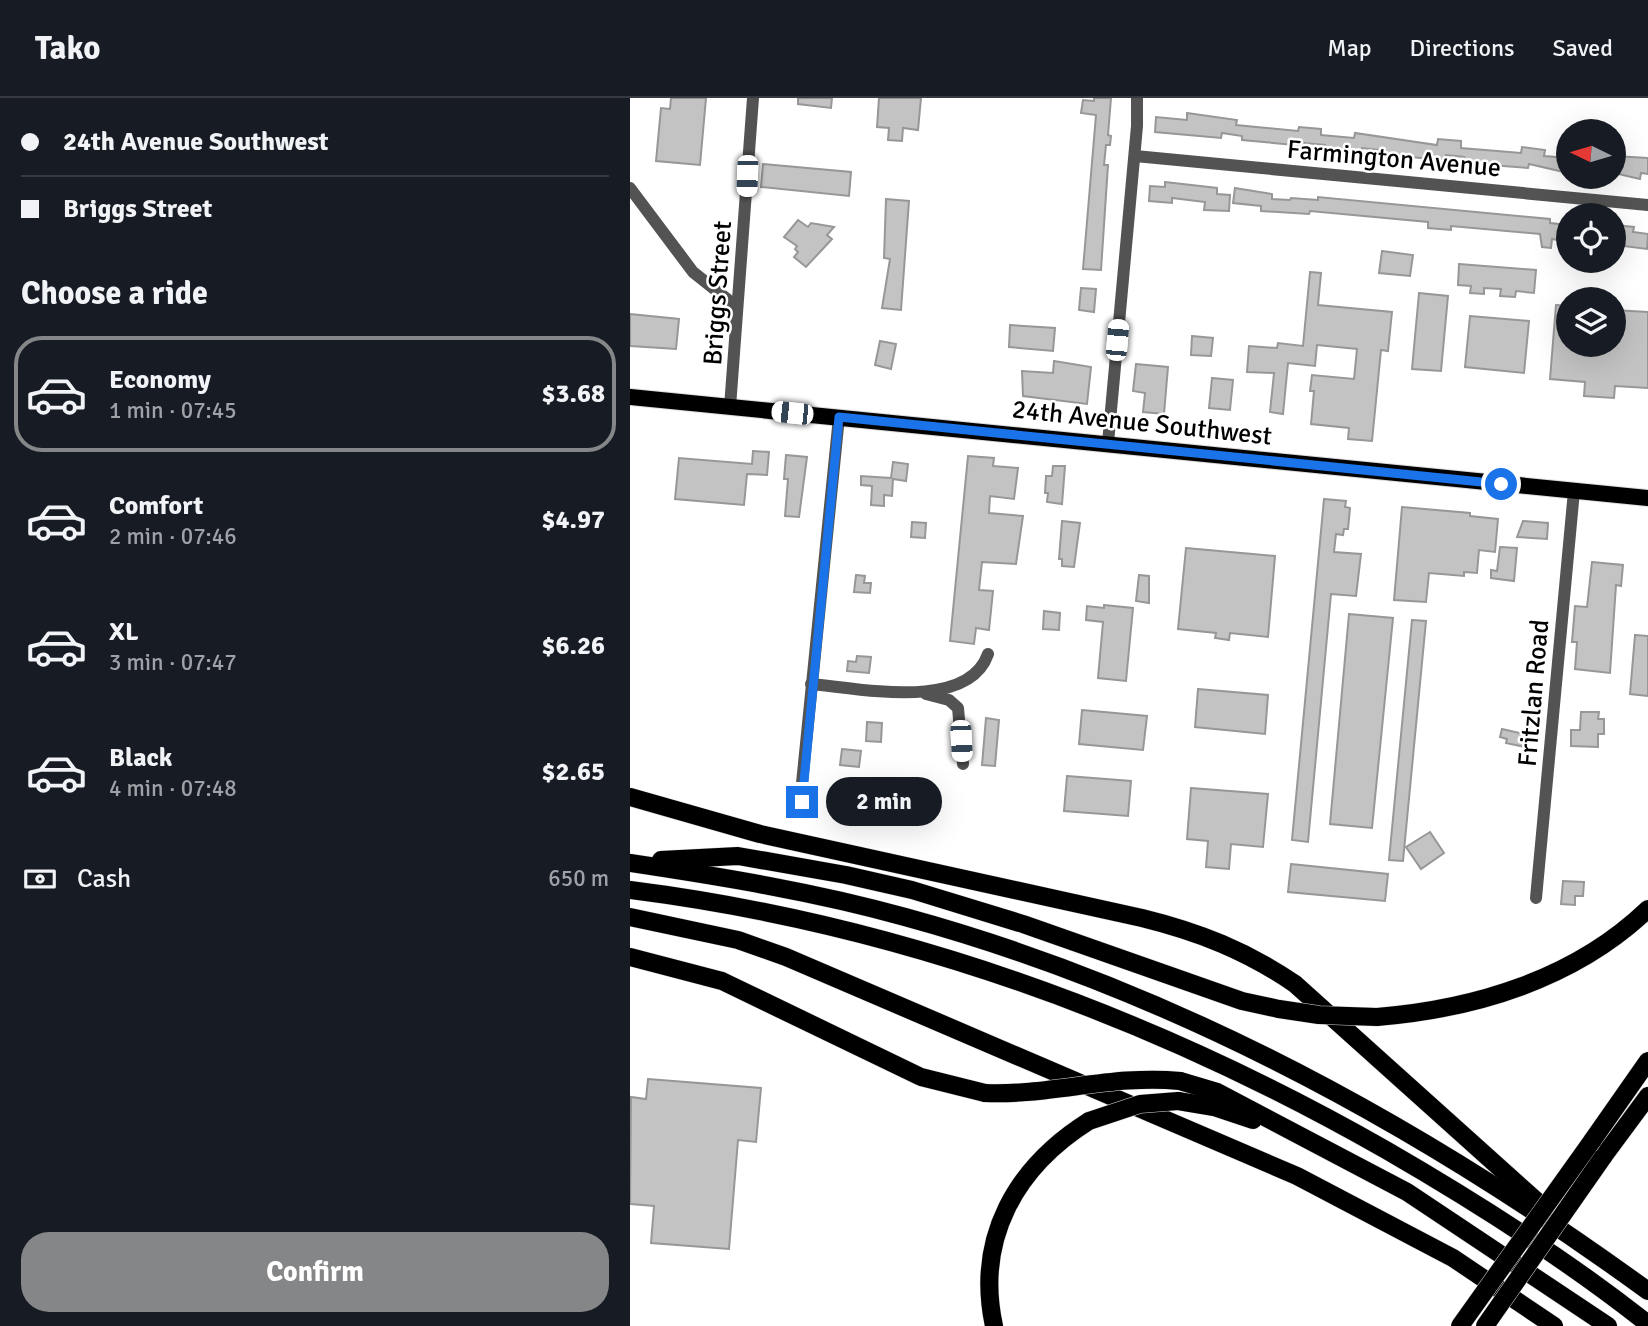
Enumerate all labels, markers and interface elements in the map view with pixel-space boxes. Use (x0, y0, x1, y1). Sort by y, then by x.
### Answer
text: Tako (35, 28, 100, 69)
text: Map (1327, 33, 1372, 63)
text: Directions (1410, 33, 1515, 63)
text: Saved (1553, 33, 1613, 63)
north arrow (1556, 119, 1626, 189)
map controls (1556, 119, 1626, 357)
text: 24th Avenue Southwest (63, 126, 329, 158)
street label: Farmington Avenue (1286, 134, 1502, 184)
car (736, 155, 759, 197)
text: Briggs Street (63, 193, 212, 225)
button: locate (1556, 203, 1626, 273)
street label: Briggs Street (697, 220, 739, 366)
text: Choose a ride (21, 274, 208, 313)
button: layers (1556, 287, 1626, 357)
car (1105, 318, 1130, 362)
icon: car (25, 363, 88, 426)
text: Economy (109, 364, 211, 396)
text: $3.68 (541, 378, 605, 410)
street label: 24th Avenue Southwest (1010, 393, 1273, 453)
text: 1 min · 07:45 (109, 396, 237, 425)
car (771, 400, 814, 426)
route start (1485, 468, 1517, 500)
icon: car (25, 489, 88, 552)
text: Comfort (109, 490, 203, 522)
text: $4.97 (541, 504, 605, 536)
text: 2 min · 07:46 (109, 522, 237, 551)
icon: car (25, 615, 88, 678)
text: XL (109, 616, 139, 648)
street label: Fritzlan Road (1512, 618, 1556, 768)
text: $6.26 (541, 630, 605, 662)
text: 3 min · 07:47 (109, 648, 237, 677)
car (950, 719, 973, 763)
icon: car (25, 741, 88, 804)
text: Black (109, 742, 172, 774)
text: $2.65 (541, 756, 605, 788)
text: 4 min · 07:48 (109, 774, 237, 803)
callout: 2 min (826, 778, 942, 826)
route end (786, 786, 818, 818)
text: 2 min (856, 787, 912, 816)
icon: cash (21, 860, 59, 898)
text: Cash (77, 863, 131, 895)
text: 650 m (548, 864, 609, 893)
button: Confirm (21, 1232, 609, 1312)

